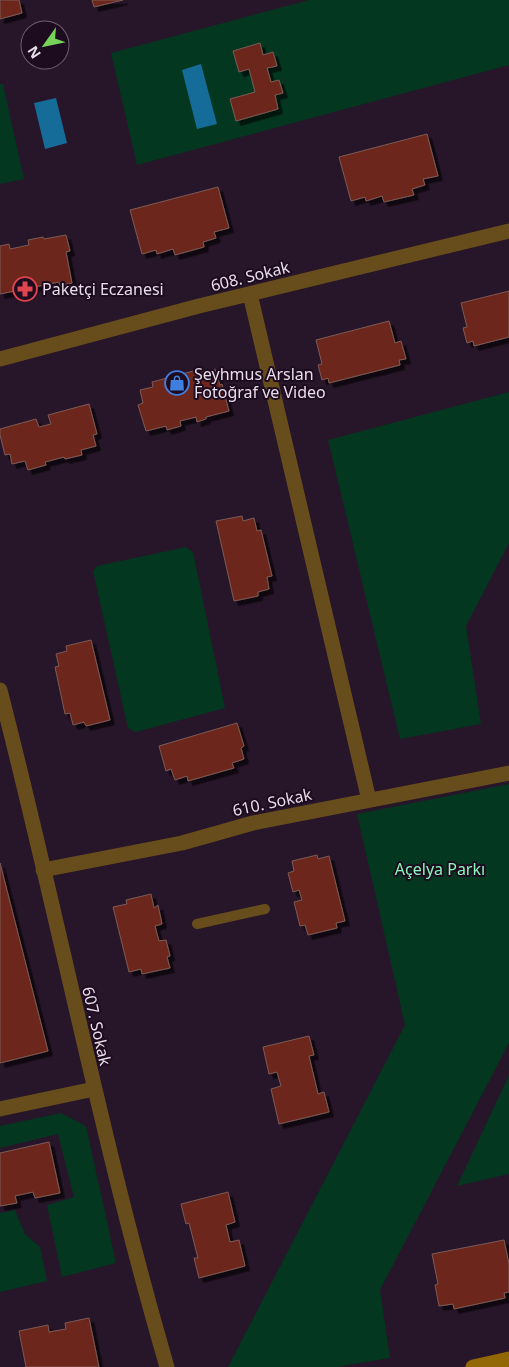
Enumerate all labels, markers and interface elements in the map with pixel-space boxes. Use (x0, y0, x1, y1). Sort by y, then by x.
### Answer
north arrow (20, 20, 70, 70)
text: N (23, 42, 45, 62)
street label: 608. Sokak (208, 255, 292, 296)
pharmacy icon: Paketçi Eczanesi (12, 276, 38, 302)
place label: Paketçi Eczanesi (42, 278, 164, 300)
place label: Şeyhmus Arslan Fotoğraf ve Video (194, 363, 326, 403)
shop icon: Şeyhmus Arslan Fotoğraf ve Video (164, 370, 190, 396)
street label: 610. Sokak (230, 783, 314, 821)
park label: Açelya Parkı (395, 858, 485, 880)
street label: 607. Sokak (77, 984, 117, 1068)

